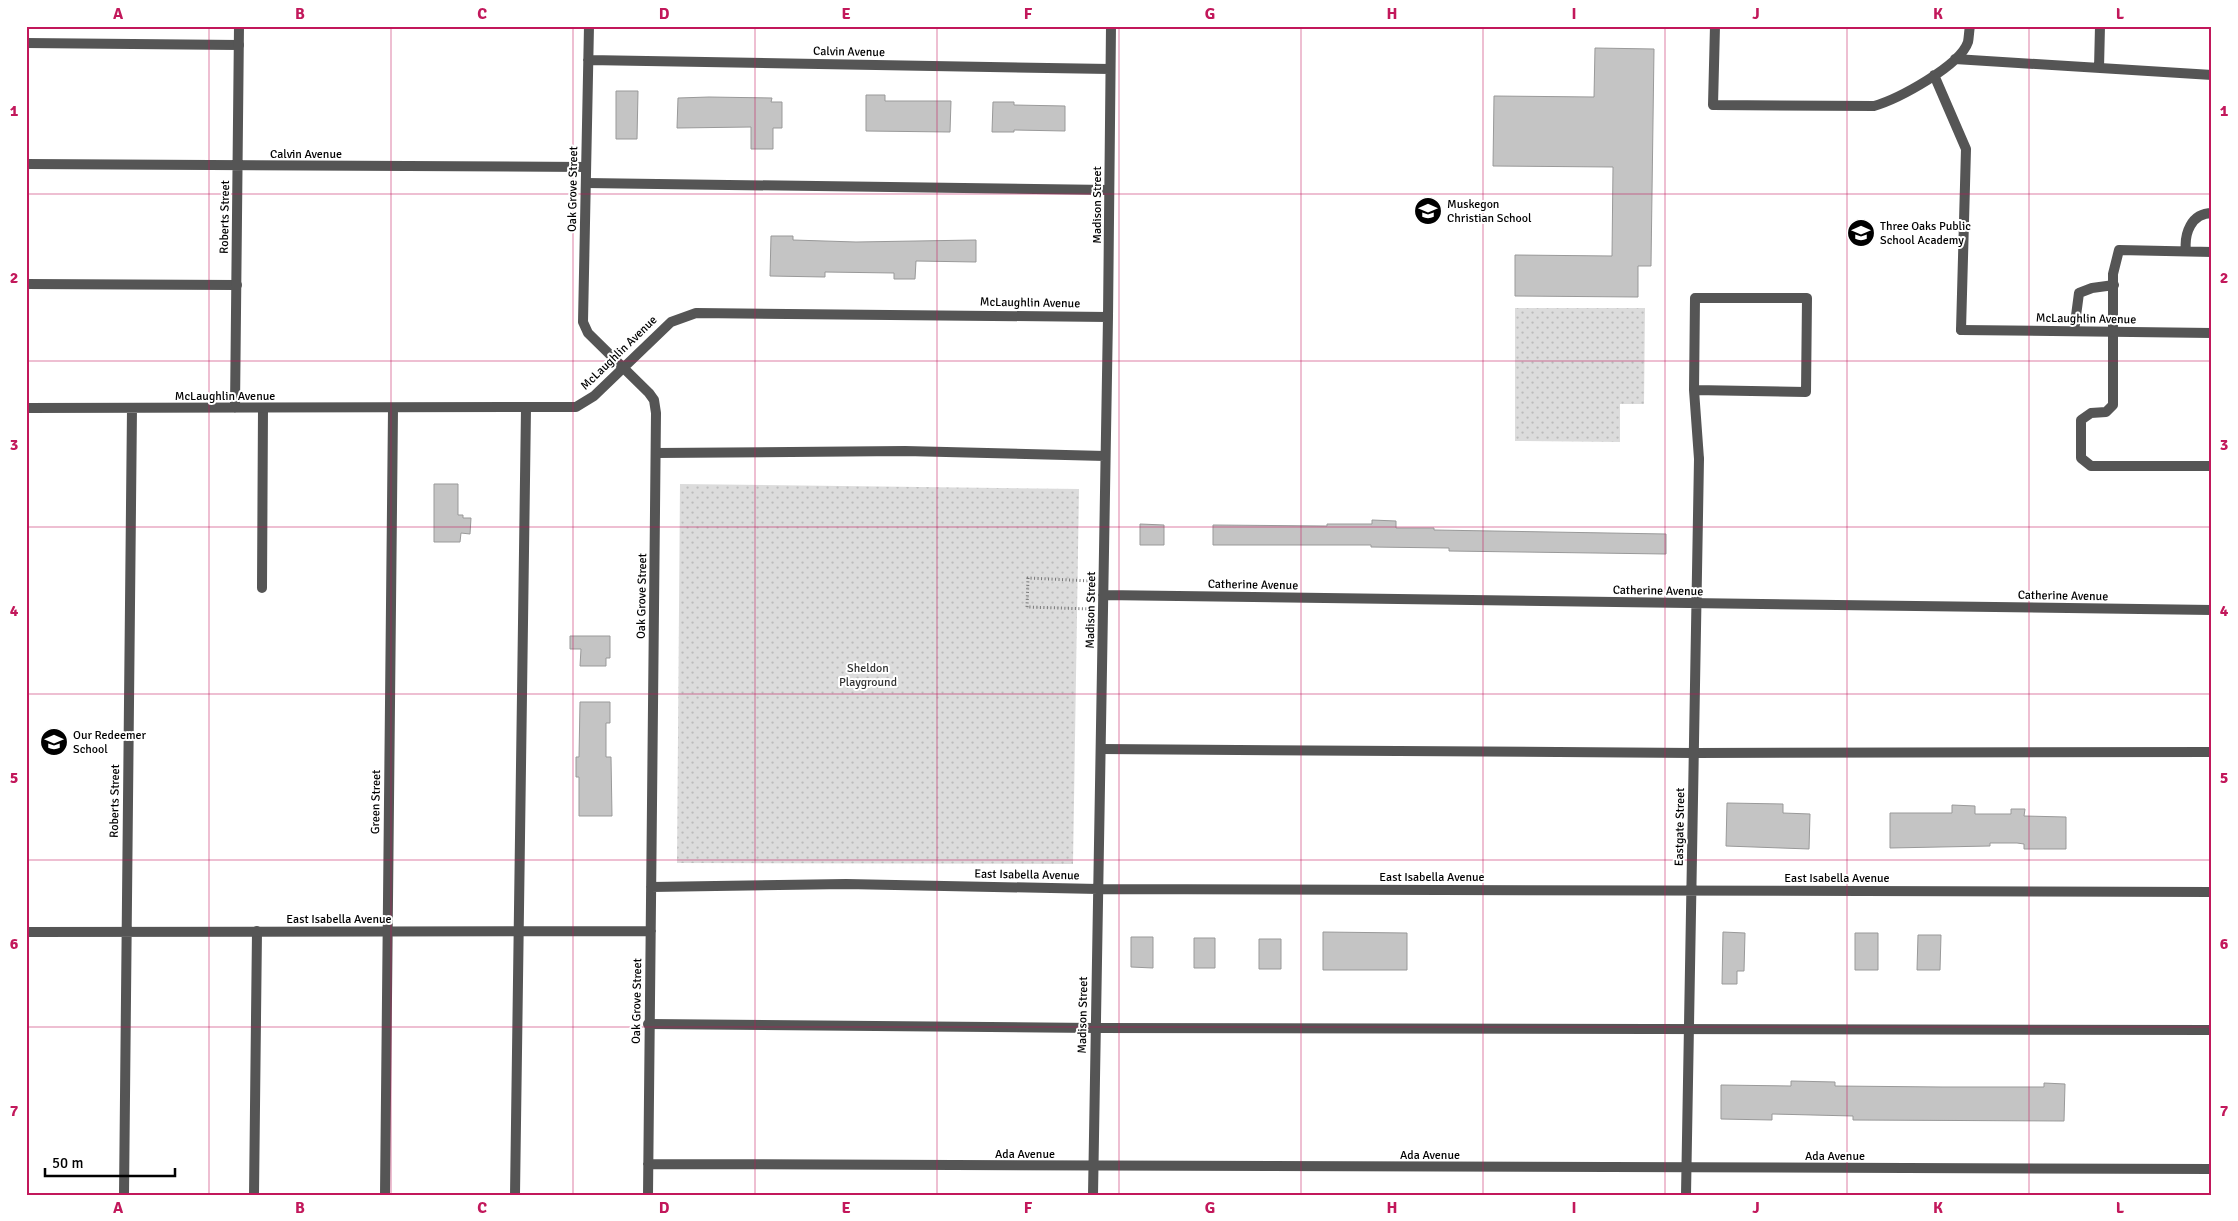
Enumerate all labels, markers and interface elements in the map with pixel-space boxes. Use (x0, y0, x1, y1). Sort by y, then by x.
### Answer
text: A (113, 4, 124, 24)
text: B (295, 4, 305, 24)
text: C (477, 4, 487, 24)
text: D (659, 4, 670, 24)
text: E (841, 4, 851, 24)
text: F (1024, 4, 1033, 24)
text: G (1205, 4, 1215, 24)
text: H (1387, 4, 1397, 24)
text: I (1571, 4, 1577, 24)
text: J (1752, 4, 1760, 24)
text: K (1933, 4, 1943, 24)
text: L (2116, 4, 2125, 24)
street label: Calvin Avenue (813, 44, 885, 60)
text: 1 (10, 101, 19, 121)
text: 1 (2220, 101, 2229, 121)
street label: Oak Grove Street (565, 146, 581, 232)
street label: Calvin Avenue (270, 147, 342, 162)
street label: Madison Street (1090, 166, 1105, 244)
street label: Roberts Street (217, 180, 233, 254)
school or university icon: Muskegon Christian School (1413, 196, 1443, 226)
place label: Muskegon Christian School (1447, 197, 1532, 226)
school or university icon: Three Oaks Public School Academy (1846, 218, 1876, 248)
place label: Three Oaks Public School Academy (1880, 219, 1971, 248)
text: 2 (10, 268, 18, 288)
text: 2 (2220, 268, 2228, 288)
street label: McLaughlin Avenue (980, 295, 1080, 311)
street label: McLaughlin Avenue (2036, 311, 2136, 327)
street label: McLaughlin Avenue (578, 313, 660, 393)
street label: McLaughlin Avenue (175, 389, 275, 404)
text: 3 (10, 435, 18, 455)
text: 3 (2220, 435, 2228, 455)
street label: Oak Grove Street (634, 553, 650, 639)
street label: Madison Street (1083, 571, 1099, 649)
street label: Catherine Avenue (1208, 577, 1298, 593)
street label: Catherine Avenue (1613, 583, 1703, 599)
street label: Catherine Avenue (2018, 588, 2108, 604)
text: 4 (10, 601, 19, 621)
text: 4 (2220, 601, 2229, 621)
park label: Sheldon Playground (839, 661, 897, 690)
school or university icon: Our Redeemer School (39, 727, 69, 757)
place label: Our Redeemer School (73, 728, 147, 757)
street label: Roberts Street (107, 764, 123, 838)
text: 5 (10, 768, 18, 788)
text: 5 (2220, 768, 2228, 788)
street label: Green Street (368, 770, 384, 834)
street label: Eastgate Street (1672, 788, 1688, 866)
street label: East Isabella Avenue (974, 867, 1080, 883)
street label: East Isabella Avenue (1379, 870, 1485, 885)
street label: East Isabella Avenue (1784, 871, 1890, 886)
street label: East Isabella Avenue (286, 912, 392, 927)
text: 6 (10, 934, 19, 954)
text: 6 (2220, 934, 2229, 954)
street label: Oak Grove Street (629, 958, 645, 1044)
street label: Madison Street (1075, 976, 1091, 1054)
text: 7 (10, 1101, 19, 1121)
text: 7 (2220, 1101, 2229, 1121)
scale bar (45, 1146, 175, 1178)
street label: Ada Avenue (995, 1147, 1055, 1162)
street label: Ada Avenue (1400, 1148, 1460, 1163)
street label: Ada Avenue (1805, 1149, 1865, 1164)
text: 50 m (52, 1154, 83, 1172)
text: A (113, 1198, 124, 1218)
text: B (295, 1198, 305, 1218)
text: C (477, 1198, 487, 1218)
text: D (659, 1198, 670, 1218)
text: E (841, 1198, 851, 1218)
text: F (1024, 1198, 1033, 1218)
text: G (1205, 1198, 1215, 1218)
text: H (1387, 1198, 1397, 1218)
text: I (1571, 1198, 1577, 1218)
text: J (1752, 1198, 1760, 1218)
text: K (1933, 1198, 1943, 1218)
text: L (2116, 1198, 2125, 1218)

